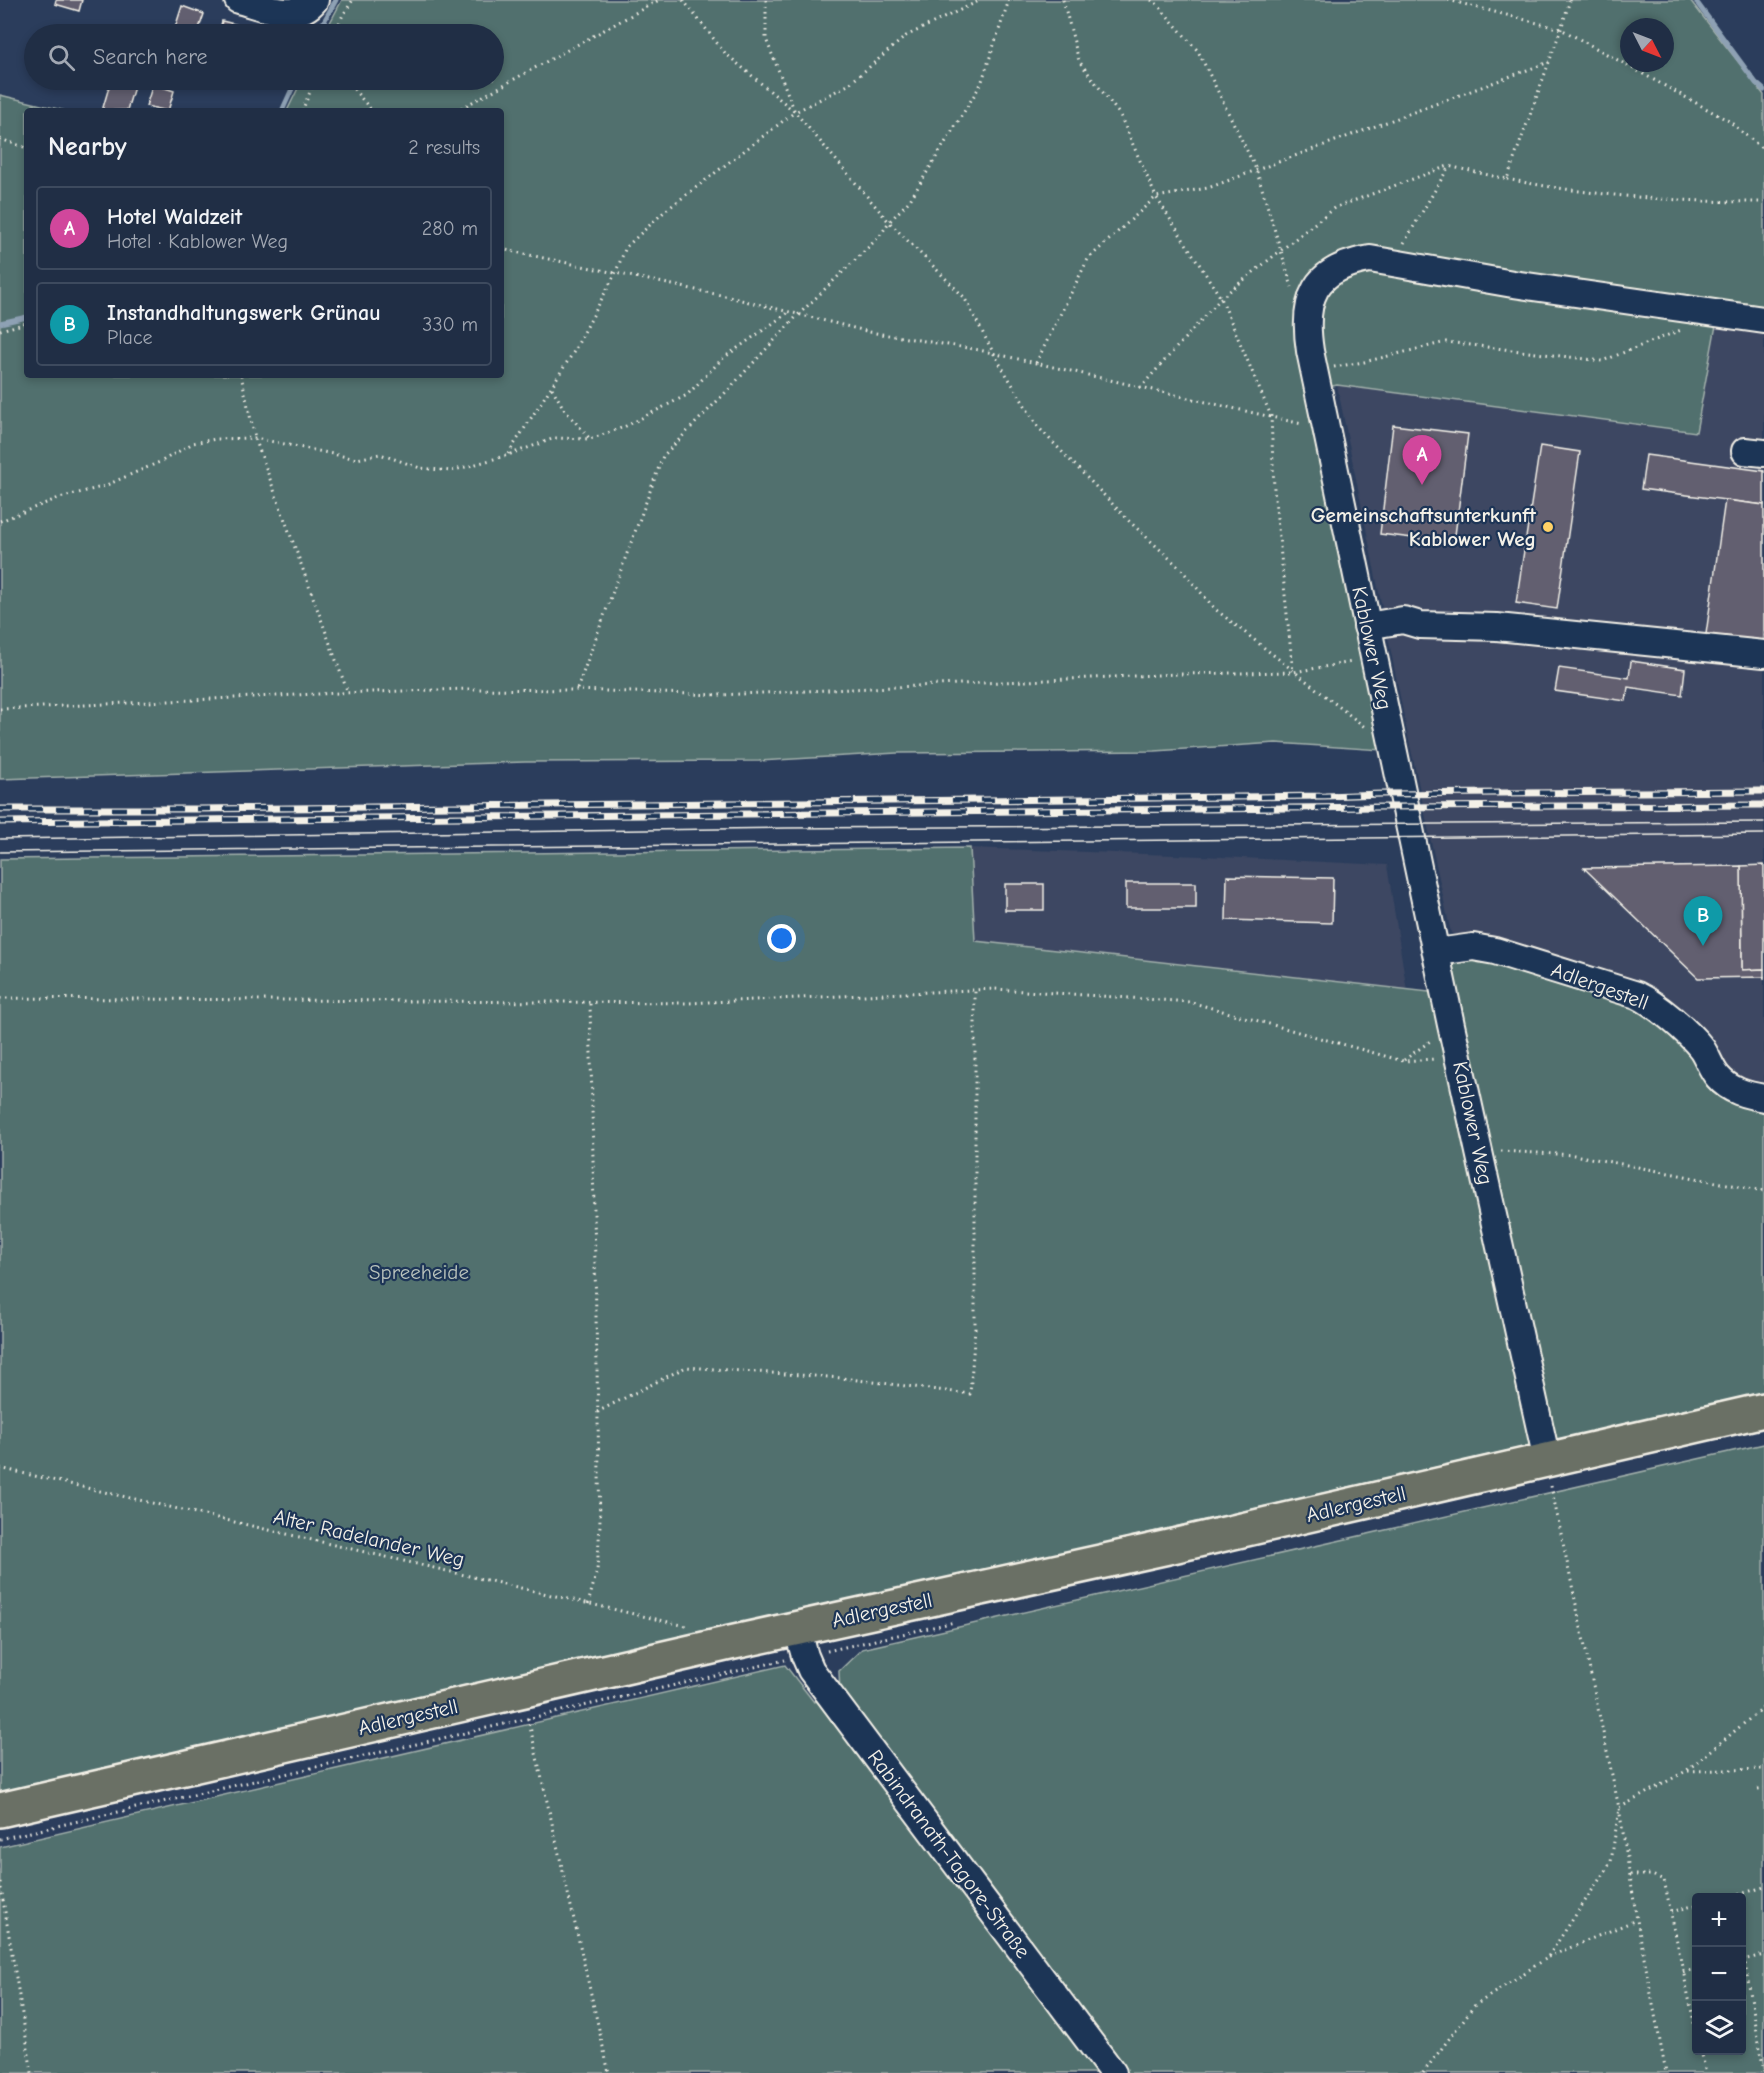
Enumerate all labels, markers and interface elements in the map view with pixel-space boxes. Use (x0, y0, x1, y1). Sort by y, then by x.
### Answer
north arrow (1620, 18, 1674, 72)
search box (24, 24, 504, 90)
icon: search (45, 41, 78, 74)
text: Search here (93, 44, 208, 70)
text: Nearby (48, 132, 127, 162)
text: 2 results (408, 136, 480, 159)
text: Hotel Waldzeit (107, 204, 242, 230)
text: A (64, 217, 75, 240)
text: 280 m (422, 217, 478, 240)
text: Hotel · Kablower Weg (107, 230, 288, 253)
text: Instandhaltungswerk Grünau (107, 300, 381, 326)
text: B (63, 313, 76, 336)
text: 330 m (422, 313, 478, 336)
text: Place (107, 326, 153, 349)
pin: A (1402, 436, 1442, 485)
place label: Gemeinschaftsunterkunft Kablower Weg (1311, 503, 1537, 551)
marker: Gemeinschaftsunterkunft Kablower Weg (1541, 520, 1555, 534)
street label: Kablower Weg (1347, 584, 1397, 712)
pin: B (1684, 896, 1722, 946)
your location (767, 924, 796, 953)
street label: Adlergestell (1548, 957, 1652, 1015)
street label: Kablower Weg (1448, 1059, 1498, 1187)
park label: Spreeheide (369, 1260, 469, 1284)
street label: Adlergestell (1304, 1481, 1408, 1527)
street label: Alter Radelander Weg (271, 1504, 467, 1572)
street label: Adlergestell (830, 1588, 934, 1632)
street label: Adlergestell (356, 1694, 460, 1740)
street label: Rabindranath-Tagore-Straße (863, 1745, 1035, 1963)
map controls (1692, 1893, 1746, 2055)
button: + (1692, 1893, 1746, 1947)
button: − (1692, 1947, 1746, 2001)
button: layers (1692, 2001, 1746, 2055)

